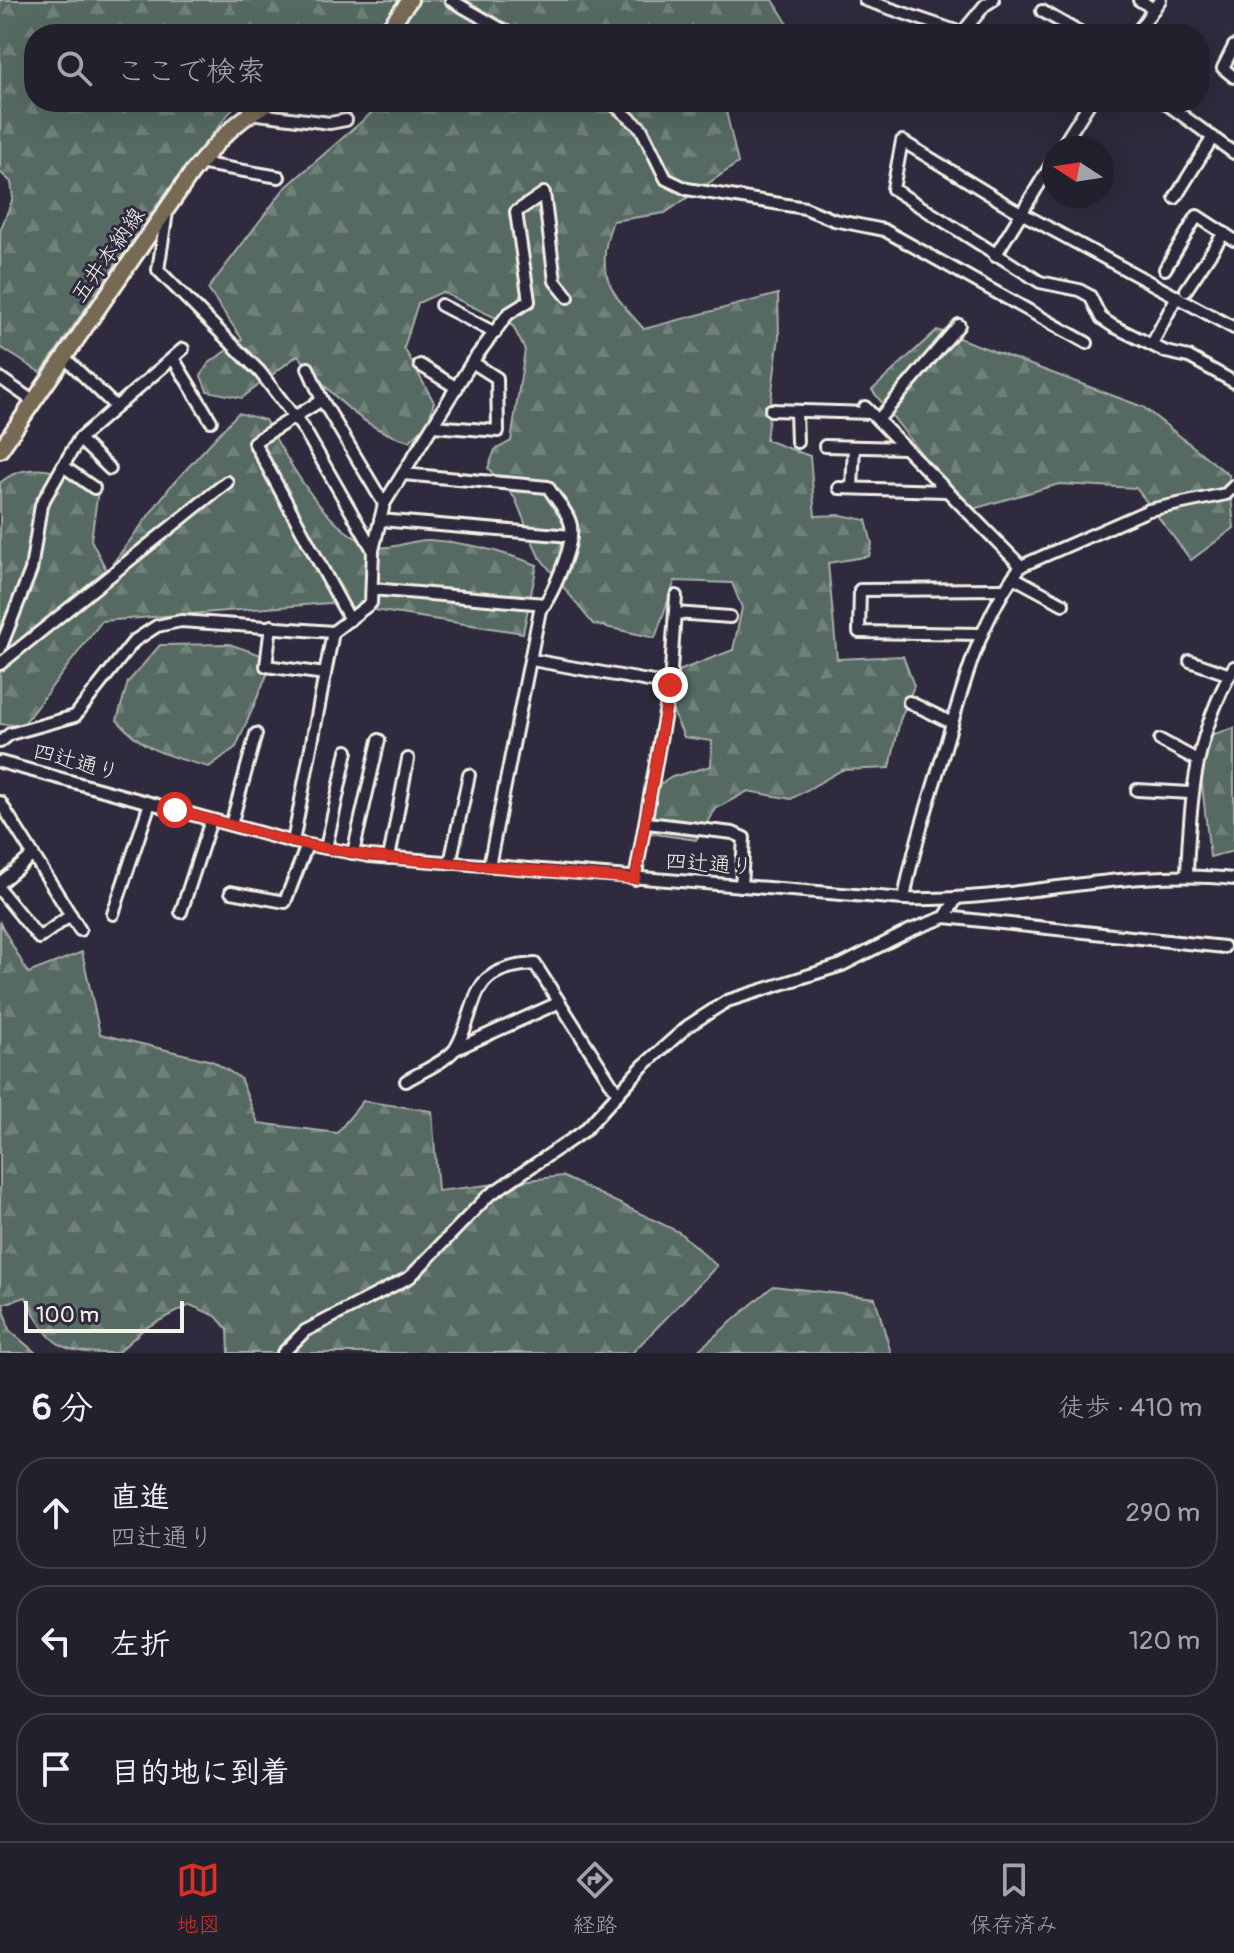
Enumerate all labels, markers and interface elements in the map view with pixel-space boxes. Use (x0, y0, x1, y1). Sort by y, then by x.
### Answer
search box (24, 24, 1210, 112)
icon: search (52, 46, 96, 90)
text: ここで検索 (116, 53, 266, 90)
north arrow (1042, 136, 1114, 208)
street label: 五井本納線 (65, 202, 151, 308)
route end (652, 667, 688, 703)
street label: 四辻通り (30, 737, 122, 787)
route start (157, 792, 193, 828)
street label: 四辻通り (664, 847, 754, 881)
scale bar (24, 1297, 184, 1333)
text: 100 m (36, 1301, 99, 1329)
text: 6 分 (32, 1387, 93, 1430)
text: 徒歩 · 410 m (1059, 1392, 1202, 1424)
text: 直進 (110, 1479, 170, 1516)
icon: ahead (34, 1491, 78, 1535)
text: 290 m (1126, 1497, 1200, 1529)
text: 四辻通り (110, 1522, 214, 1554)
icon: left (34, 1619, 78, 1663)
text: 120 m (1129, 1625, 1200, 1657)
text: 左折 (110, 1626, 170, 1663)
icon: arrive (34, 1747, 78, 1791)
text: 目的地に到着 (110, 1754, 290, 1791)
tab: 地図 (176, 1858, 220, 1939)
tab: 経路 (573, 1858, 617, 1939)
tab: 保存済み (970, 1858, 1058, 1939)

